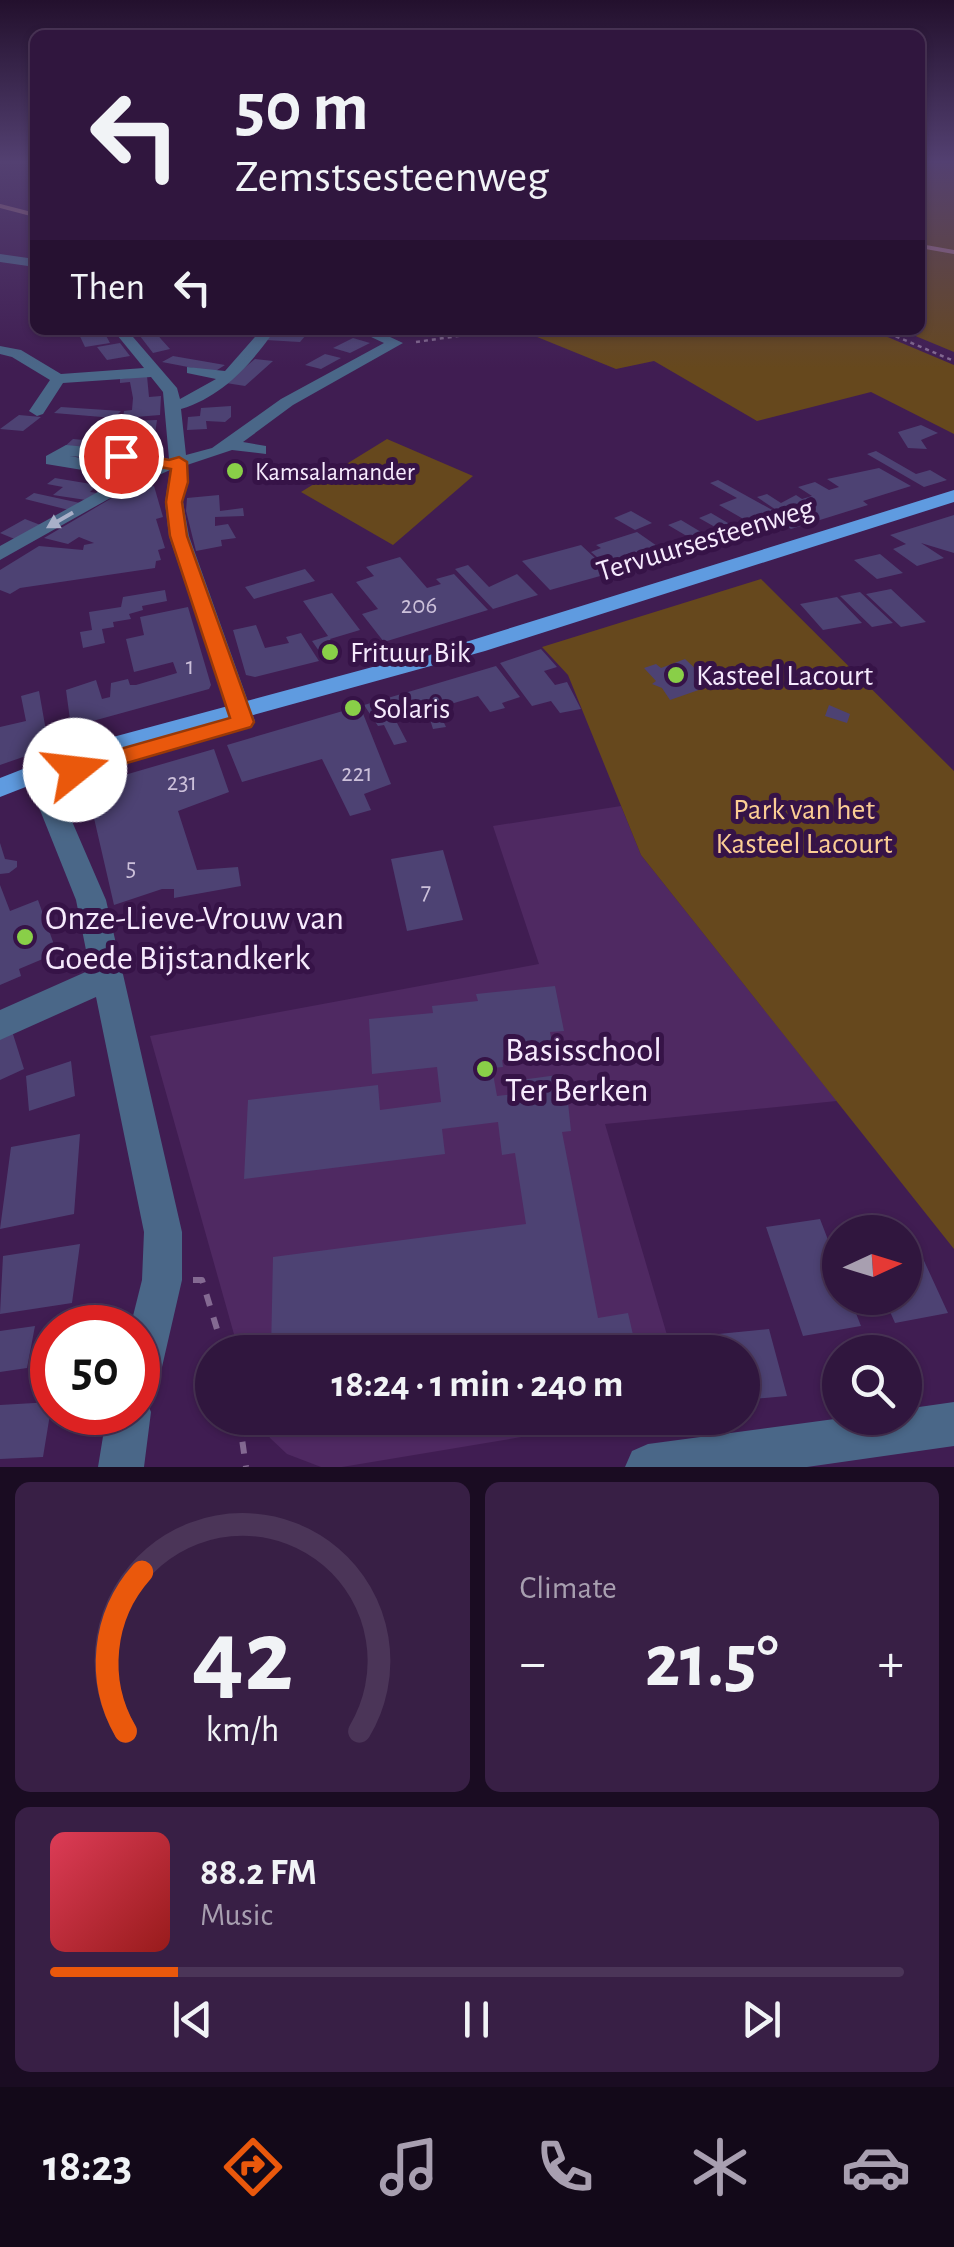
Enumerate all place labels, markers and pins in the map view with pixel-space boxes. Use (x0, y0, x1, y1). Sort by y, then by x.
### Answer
pin (79, 414, 164, 499)
marker: Kamsalamander (224, 460, 246, 482)
place label: Kamsalamander (255, 460, 415, 485)
place label: Frituur Bik (350, 638, 471, 668)
marker: Frituur Bik (319, 641, 341, 663)
place label: Kasteel Lacourt (696, 661, 874, 691)
marker: Kasteel Lacourt (665, 664, 687, 686)
place label: Solaris (373, 694, 450, 724)
marker: Solaris (342, 697, 364, 719)
place label: Onze-Lieve-Vrouw van Goede Bijstandkerk (45, 901, 344, 976)
marker: Onze-Lieve-Vrouw van Goede Bijstandkerk (14, 926, 36, 948)
place label: Basisschool Ter Berken (505, 1033, 662, 1108)
marker: Basisschool Ter Berken (474, 1058, 496, 1080)

